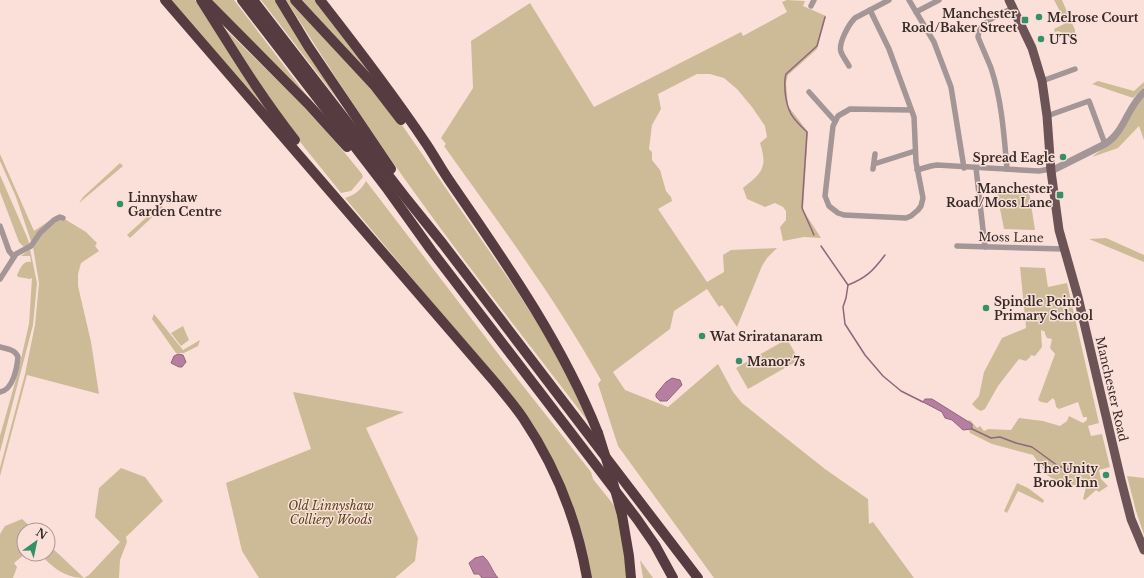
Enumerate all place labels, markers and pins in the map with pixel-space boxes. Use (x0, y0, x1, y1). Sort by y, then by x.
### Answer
place label: Manchester Road/Baker Street (901, 6, 1017, 35)
place label: Melrose Court (1047, 10, 1139, 25)
marker: Melrose Court (1034, 12, 1044, 22)
marker: Manchester Road/Baker Street (1020, 15, 1030, 25)
place label: UTS (1049, 32, 1077, 47)
marker: UTS (1036, 34, 1046, 44)
place label: Spread Eagle (973, 150, 1055, 165)
marker: Spread Eagle (1058, 152, 1068, 162)
place label: Manchester Road/Moss Lane (946, 181, 1052, 210)
place label: Linnyshaw Garden Centre (128, 190, 222, 219)
marker: Manchester Road/Moss Lane (1055, 190, 1065, 200)
marker: Linnyshaw Garden Centre (115, 199, 125, 209)
place label: Spindle Point Primary School (994, 294, 1094, 323)
marker: Spindle Point Primary School (981, 303, 991, 313)
place label: Wat Sriratanaram (709, 329, 823, 344)
marker: Wat Sriratanaram (697, 331, 707, 341)
place label: Manor 7s (747, 354, 805, 369)
marker: Manor 7s (734, 356, 744, 366)
place label: The Unity Brook Inn (1033, 461, 1098, 490)
marker: The Unity Brook Inn (1101, 470, 1111, 480)

